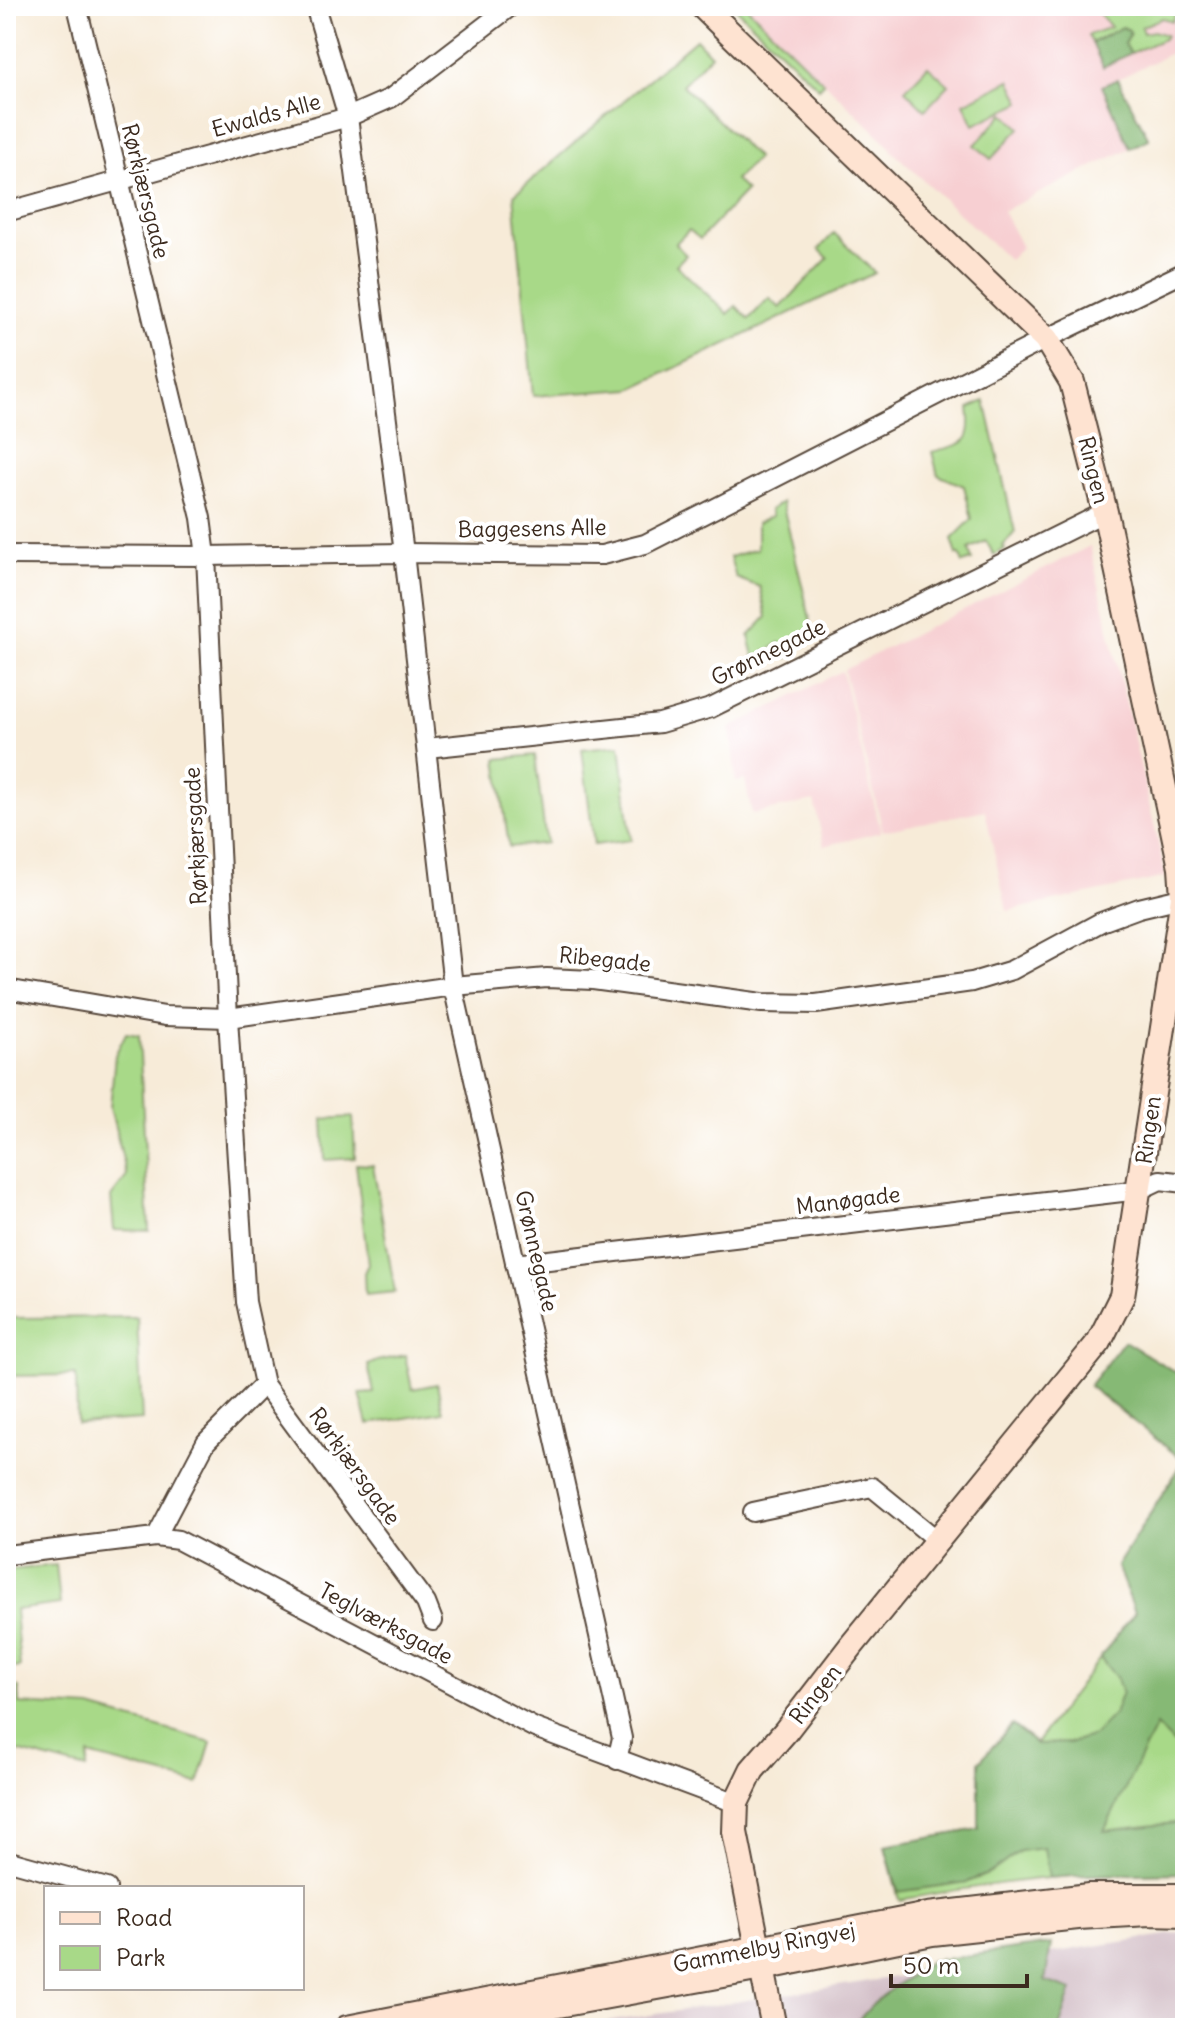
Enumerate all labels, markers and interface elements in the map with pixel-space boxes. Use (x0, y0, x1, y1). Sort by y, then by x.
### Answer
street label: Ewalds Alle (209, 87, 323, 143)
street label: Rørkjærsgade (116, 121, 176, 261)
street label: Ringen (1072, 433, 1116, 507)
street label: Baggesens Alle (457, 513, 607, 543)
street label: Grønnegade (706, 612, 830, 692)
street label: Rørkjærsgade (177, 766, 213, 906)
street label: Ribegade (558, 940, 652, 978)
street label: Ringen (1129, 1094, 1167, 1166)
street label: Manøgade (794, 1180, 902, 1220)
street label: Grønnegade (509, 1188, 565, 1314)
street label: Rørkjærsgade (303, 1402, 407, 1530)
street label: Teglværksgade (314, 1576, 458, 1670)
street label: Ringen (783, 1658, 847, 1730)
legend (44, 1886, 304, 1990)
text: Road (116, 1902, 172, 1932)
street label: Gammelby Ringvej (670, 1916, 858, 1978)
scale bar (891, 1938, 1027, 1988)
text: Park (116, 1942, 166, 1972)
text: 50 m (903, 1950, 959, 1980)

